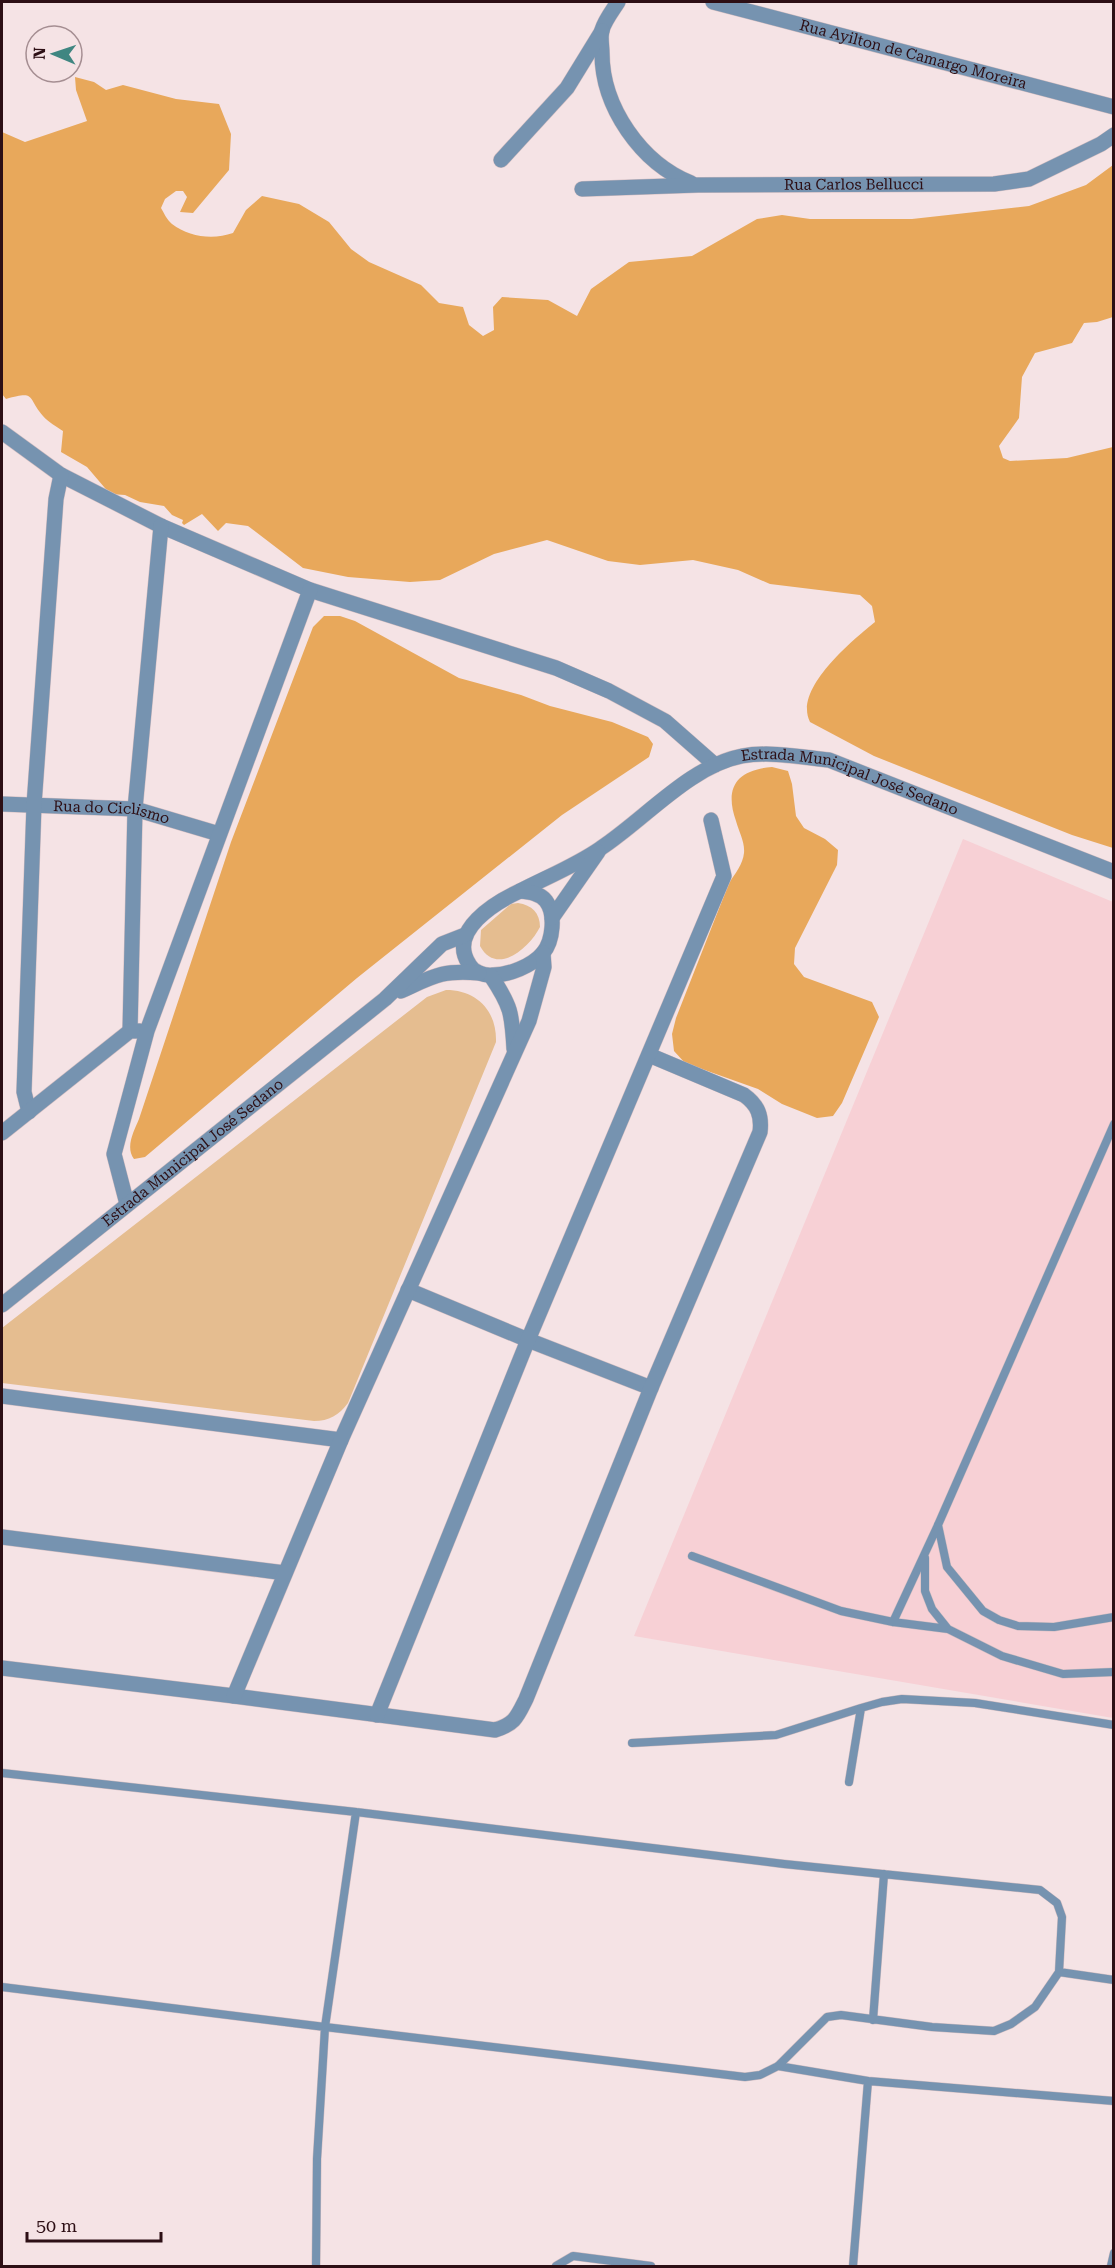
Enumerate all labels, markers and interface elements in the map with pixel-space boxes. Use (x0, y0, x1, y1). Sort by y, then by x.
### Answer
street label: Rua Ayilton de Camargo Moreira (798, 16, 1029, 93)
north arrow (24, 24, 84, 84)
text: N (30, 47, 49, 60)
street label: Rua Carlos Bellucci (784, 175, 924, 194)
street label: Estrada Municipal José Sedano (740, 745, 961, 819)
street label: Rua do Ciclismo (53, 797, 172, 828)
street label: Estrada Municipal José Sedano (98, 1075, 287, 1231)
scale bar (27, 2205, 160, 2243)
text: 50 m (36, 2215, 77, 2236)

